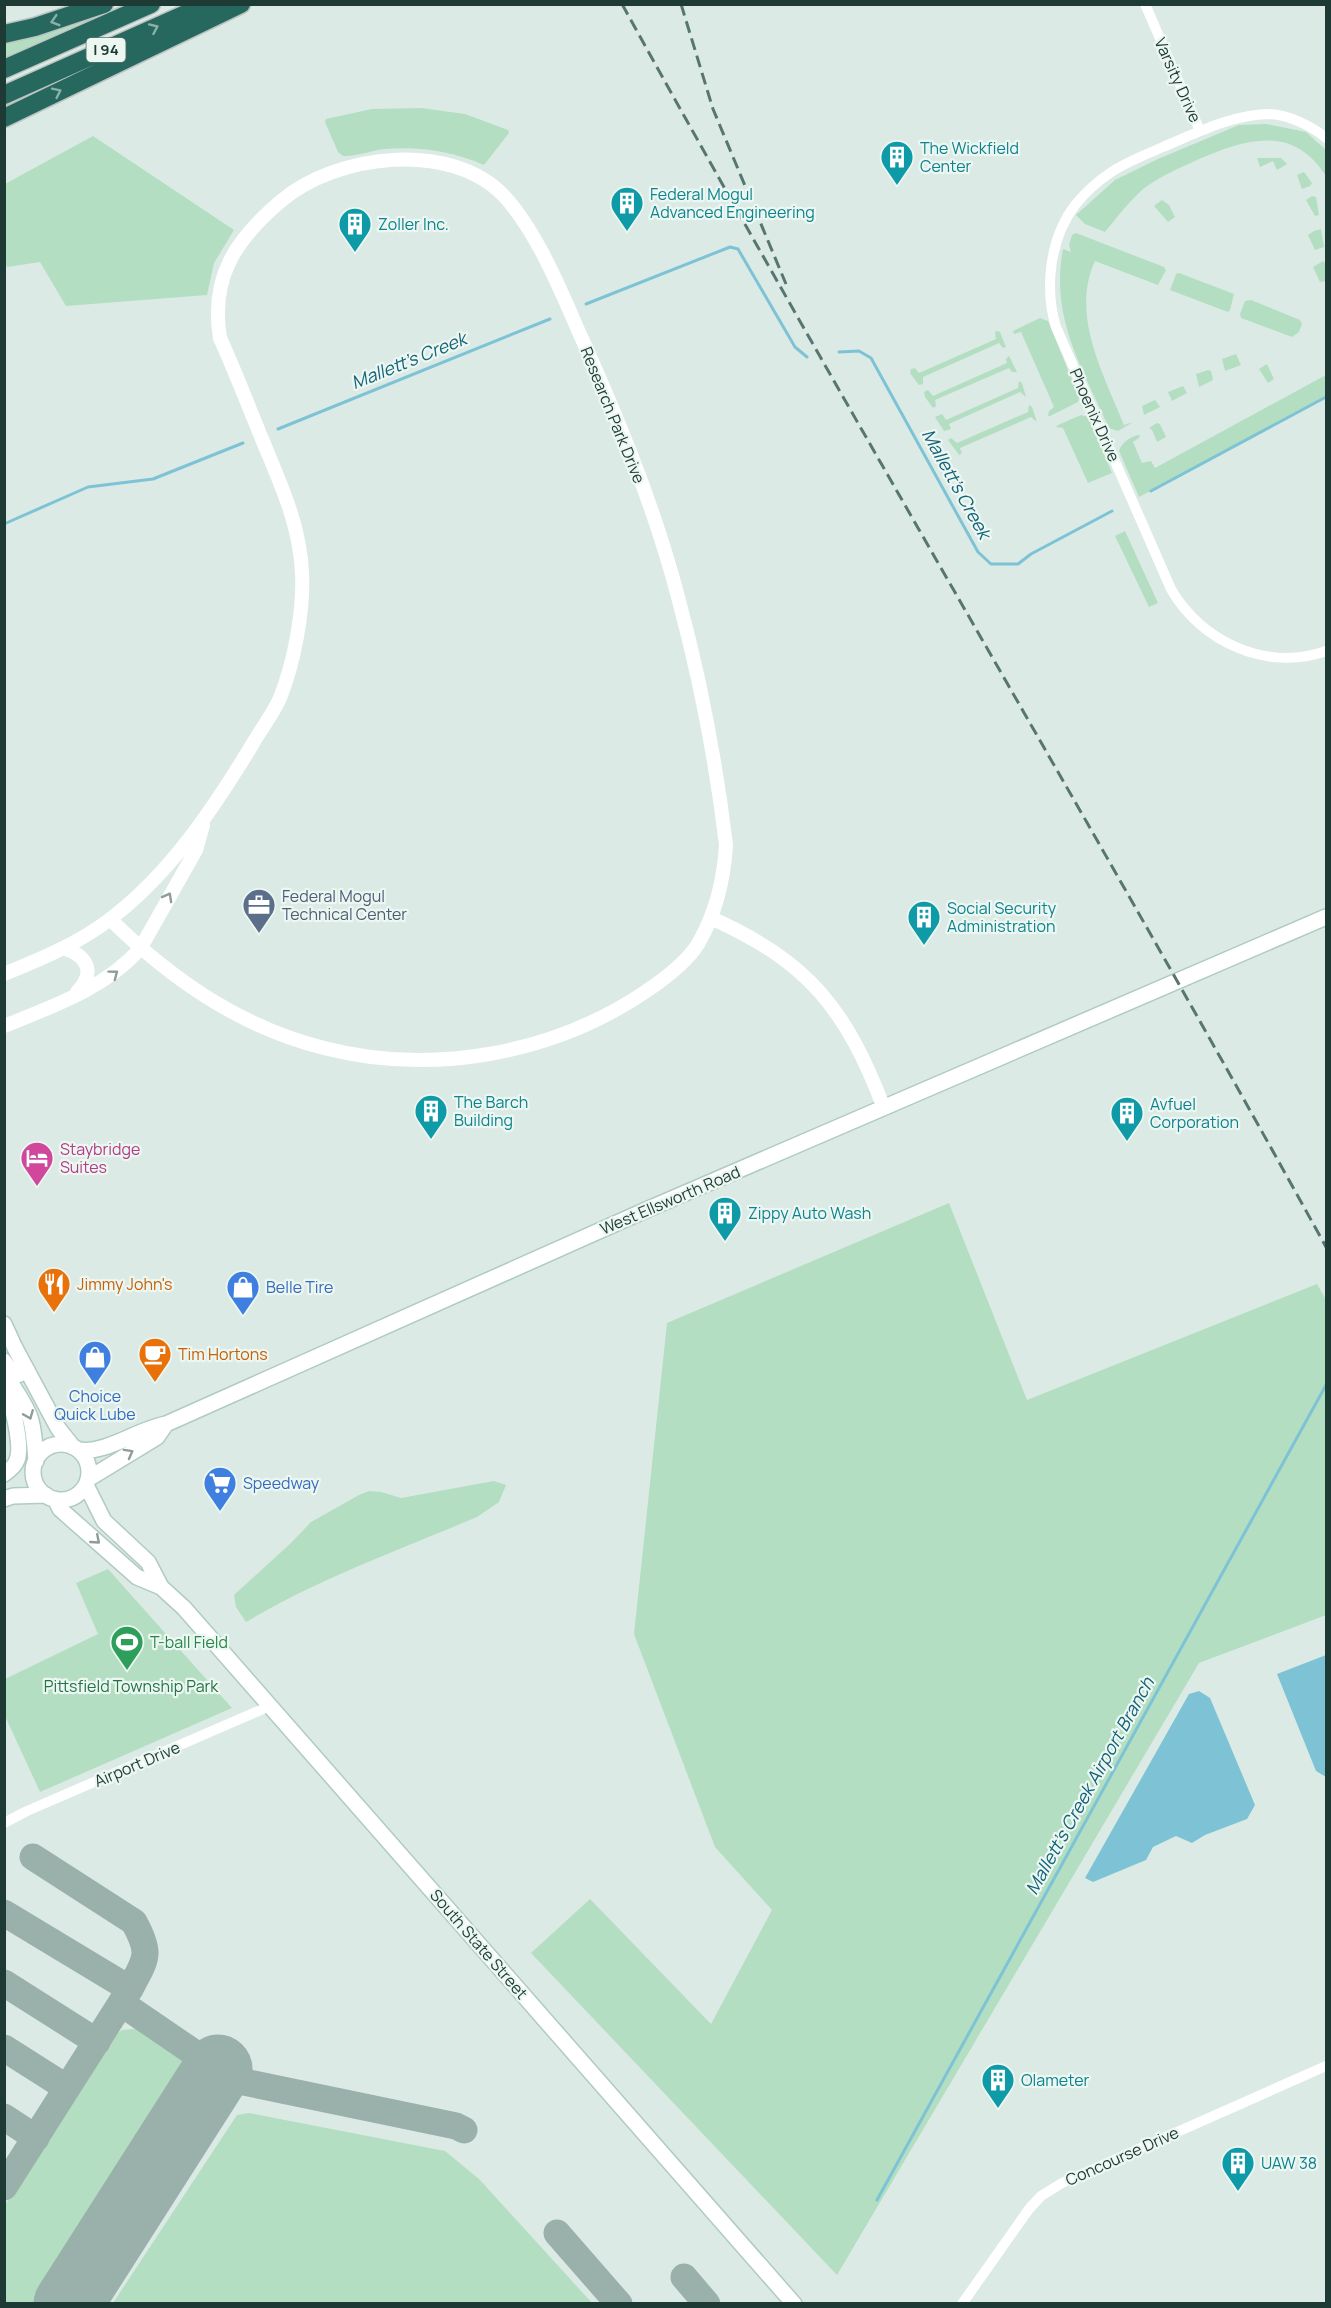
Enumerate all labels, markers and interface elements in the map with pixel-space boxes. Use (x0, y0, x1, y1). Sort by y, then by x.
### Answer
one-way arrow (50, 14, 61, 26)
one-way arrow (148, 24, 159, 36)
street label: Varsity Drive (1150, 34, 1206, 126)
road number: I 94 (86, 38, 126, 62)
one-way arrow (51, 88, 62, 100)
place label: The Wickfield Center (920, 137, 1019, 177)
building icon: The Wickfield Center (879, 139, 915, 186)
place label: Federal Mogul Advanced Engineering (650, 183, 815, 223)
building icon: Federal Mogul Advanced Engineering (609, 185, 645, 232)
building icon: Zoller Inc. (337, 206, 373, 253)
place label: Zoller Inc. (378, 213, 449, 235)
water label: Mallett's Creek (347, 325, 473, 394)
street label: Research Park Drive (576, 343, 650, 487)
street label: Phoenix Drive (1065, 365, 1125, 465)
water label: Mallett's Creek (917, 424, 998, 545)
place label: Federal Mogul Technical Center (282, 885, 407, 925)
office icon: Federal Mogul Technical Center (241, 887, 277, 934)
one-way arrow (161, 893, 172, 904)
place label: Social Security Administration (947, 897, 1057, 937)
building icon: Social Security Administration (906, 899, 942, 946)
one-way arrow (107, 970, 118, 981)
place label: The Barch Building (454, 1091, 528, 1131)
building icon: The Barch Building (413, 1093, 449, 1140)
place label: Avfuel Corporation (1150, 1093, 1239, 1133)
building icon: Avfuel Corporation (1109, 1095, 1145, 1142)
place label: Staybridge Suites (60, 1138, 140, 1178)
hotel icon: Staybridge Suites (19, 1140, 55, 1187)
street label: West Ellsworth Road (597, 1161, 743, 1239)
building icon: Zippy Auto Wash (707, 1195, 743, 1242)
place label: Zippy Auto Wash (748, 1202, 871, 1224)
restaurant icon: Jimmy John's (36, 1266, 72, 1313)
shop icon: Belle Tire (225, 1269, 261, 1316)
place label: Jimmy John's (77, 1273, 172, 1295)
place label: Belle Tire (266, 1276, 333, 1298)
cafe icon: Tim Hortons (137, 1336, 173, 1383)
shop icon: Choice Quick Lube (77, 1339, 113, 1386)
place label: Tim Hortons (178, 1343, 268, 1365)
place label: Choice Quick Lube (54, 1385, 136, 1425)
one-way arrow (22, 1409, 34, 1420)
one-way arrow (123, 1449, 133, 1461)
supermarket icon: Speedway (202, 1465, 238, 1512)
place label: Speedway (243, 1472, 320, 1494)
one-way arrow (89, 1533, 100, 1544)
sports icon: T-ball Field (109, 1624, 145, 1671)
place label: T-ball Field (150, 1631, 228, 1653)
water label: Mallett's Creek Airport Branch (1019, 1671, 1160, 1898)
park label: Pittsfield Township Park (44, 1675, 219, 1697)
street label: Airport Drive (91, 1736, 183, 1792)
street label: South State Street (425, 1884, 533, 2004)
building icon: Olameter (980, 2062, 1016, 2109)
place label: Olameter (1021, 2069, 1090, 2091)
street label: Concourse Drive (1062, 2121, 1182, 2191)
building icon: UAW 38 (1220, 2145, 1256, 2192)
place label: UAW 38 (1261, 2152, 1317, 2174)

